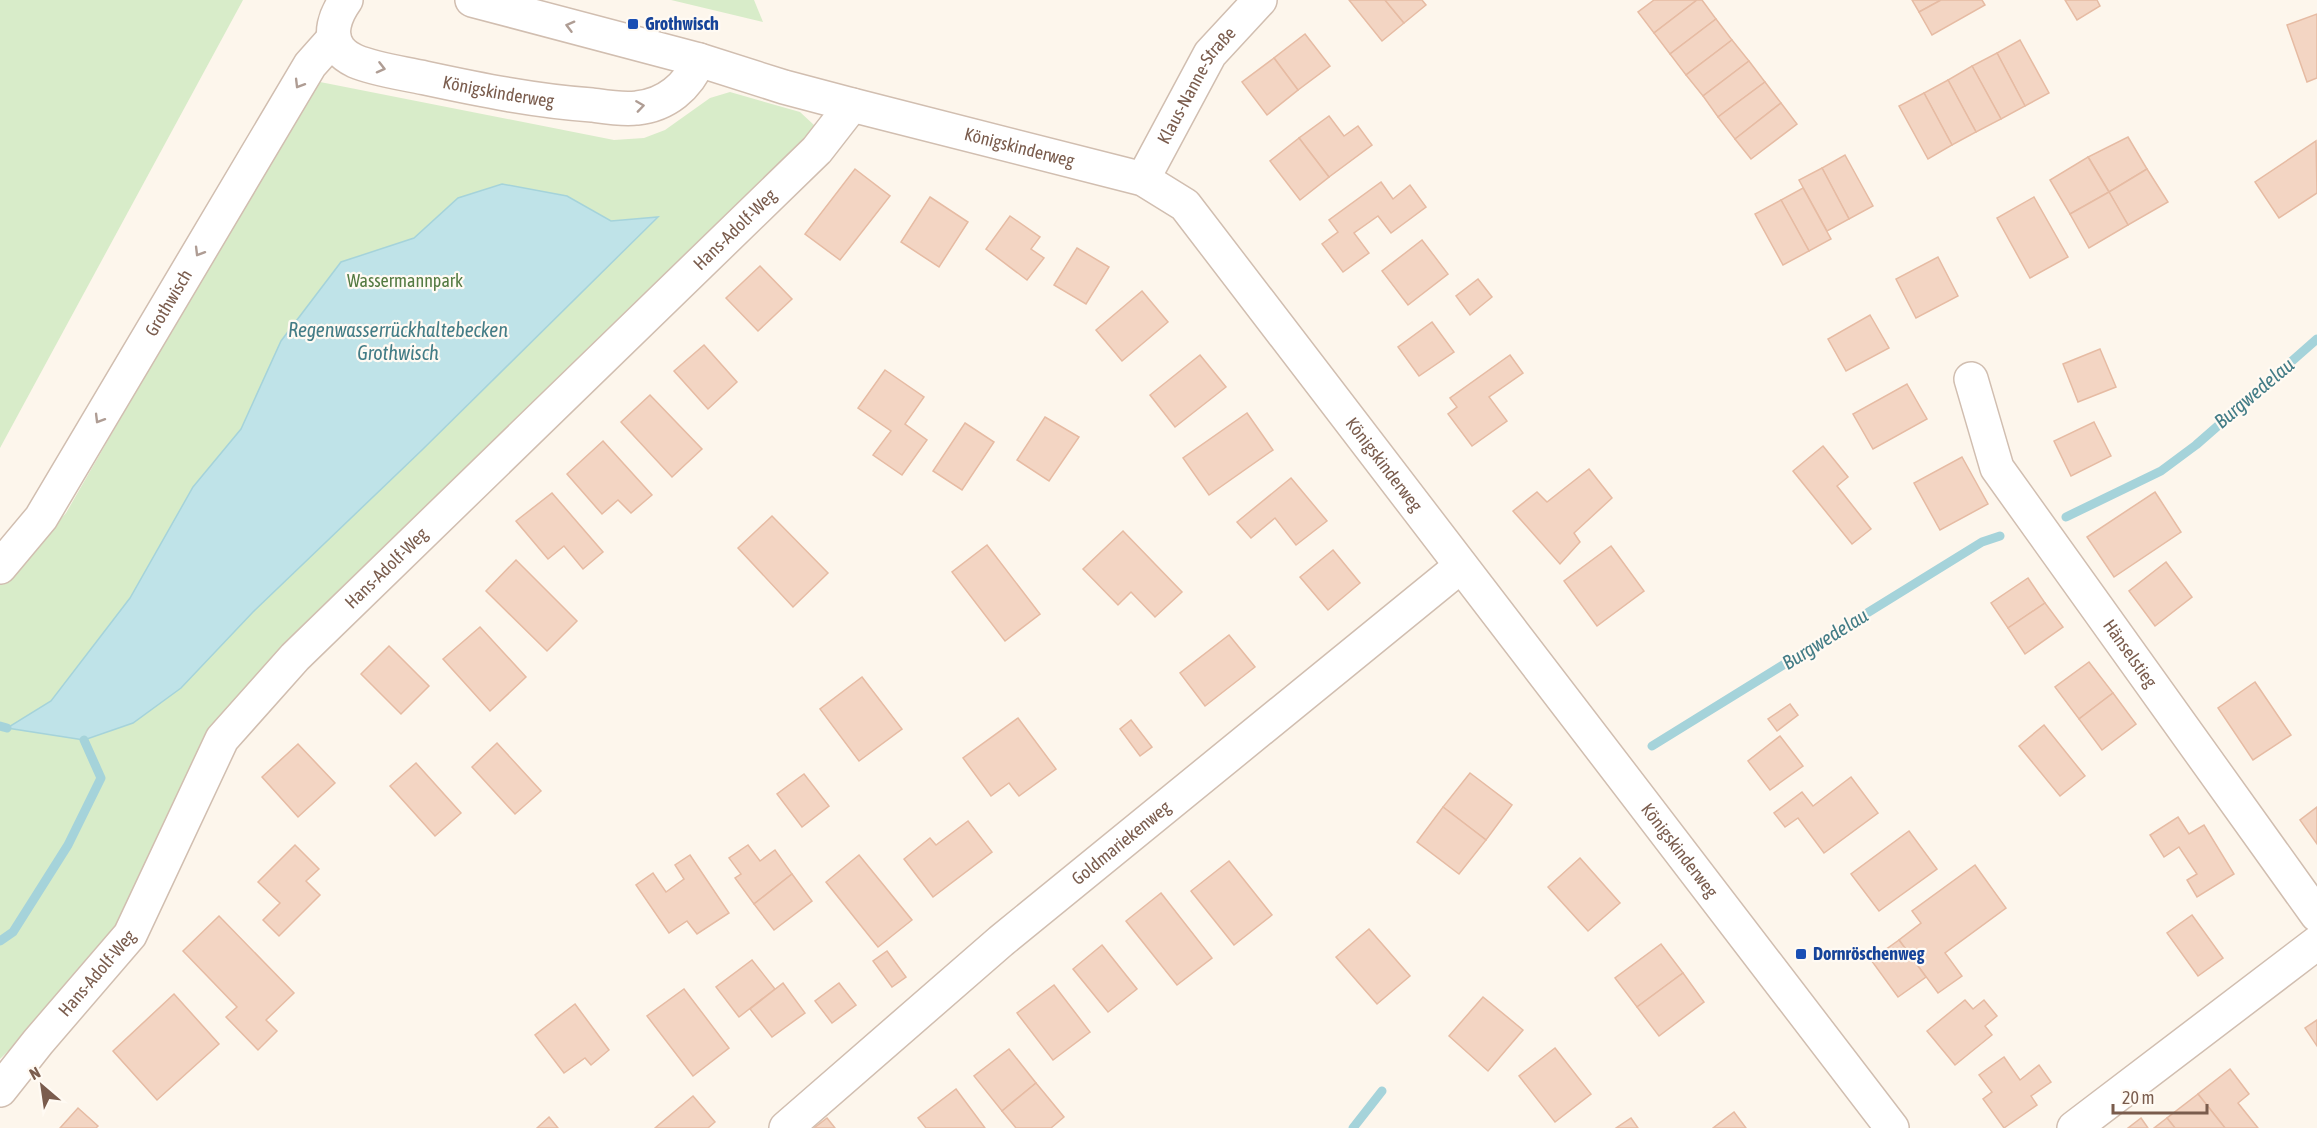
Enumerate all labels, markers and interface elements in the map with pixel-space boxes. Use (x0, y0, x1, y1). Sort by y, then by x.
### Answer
place label: Grothwisch (645, 13, 719, 34)
marker: Grothwisch (626, 17, 640, 31)
one-way arrow (565, 21, 575, 34)
street label: Klaus-Nanne-Straße (1153, 22, 1240, 147)
one-way arrow (376, 60, 386, 73)
street label: Königskinderweg (441, 71, 556, 111)
one-way arrow (294, 78, 306, 88)
one-way arrow (635, 101, 645, 113)
street label: Königskinderweg (962, 123, 1077, 171)
street label: Hans-Adolf-Weg (689, 184, 781, 274)
one-way arrow (195, 246, 206, 256)
street label: Grothwisch (140, 266, 196, 340)
park label: Wassermannpark (347, 270, 463, 291)
water label: Regenwasserrückhaltebecken Grothwisch (288, 318, 508, 364)
water label: Burgwedelau (2209, 352, 2298, 433)
one-way arrow (95, 413, 107, 423)
street label: Königskinderweg (1342, 413, 1427, 516)
street label: Hans-Adolf-Weg (340, 523, 432, 613)
water label: Burgwedelau (1778, 603, 1872, 674)
street label: Hänselstieg (2099, 615, 2162, 692)
street label: Goldmariekenweg (1067, 796, 1175, 889)
street label: Königskinderweg (1637, 799, 1723, 901)
street label: Hans-Adolf-Weg (54, 925, 140, 1020)
place label: Dornröschenweg (1813, 943, 1925, 964)
marker: Dornröschenweg (1794, 947, 1808, 961)
north arrow (12, 1056, 72, 1116)
text: N (26, 1063, 43, 1083)
scale bar (2113, 1077, 2208, 1115)
text: 20 m (2122, 1087, 2154, 1108)

